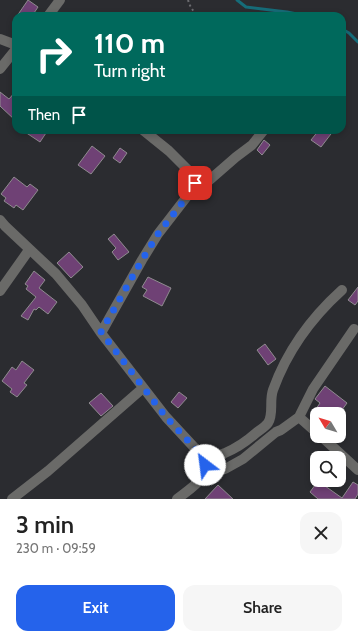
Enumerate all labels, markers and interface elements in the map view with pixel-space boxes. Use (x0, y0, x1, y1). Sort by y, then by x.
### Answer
text: 110 m (94, 26, 165, 60)
icon: right (28, 28, 80, 80)
text: Turn right (94, 60, 165, 82)
icon: arrive (68, 104, 90, 126)
text: Then (28, 106, 60, 124)
pin (178, 166, 212, 200)
icon: arrive (184, 172, 206, 194)
north arrow (310, 407, 346, 443)
map controls (310, 407, 346, 487)
position arrow (184, 444, 226, 486)
button: search (310, 451, 346, 487)
text: 3 min (16, 510, 74, 539)
button: close (300, 512, 342, 554)
text: 230 m · 09:59 (16, 540, 96, 556)
button: Exit (16, 585, 175, 631)
button: Share (183, 585, 342, 631)

